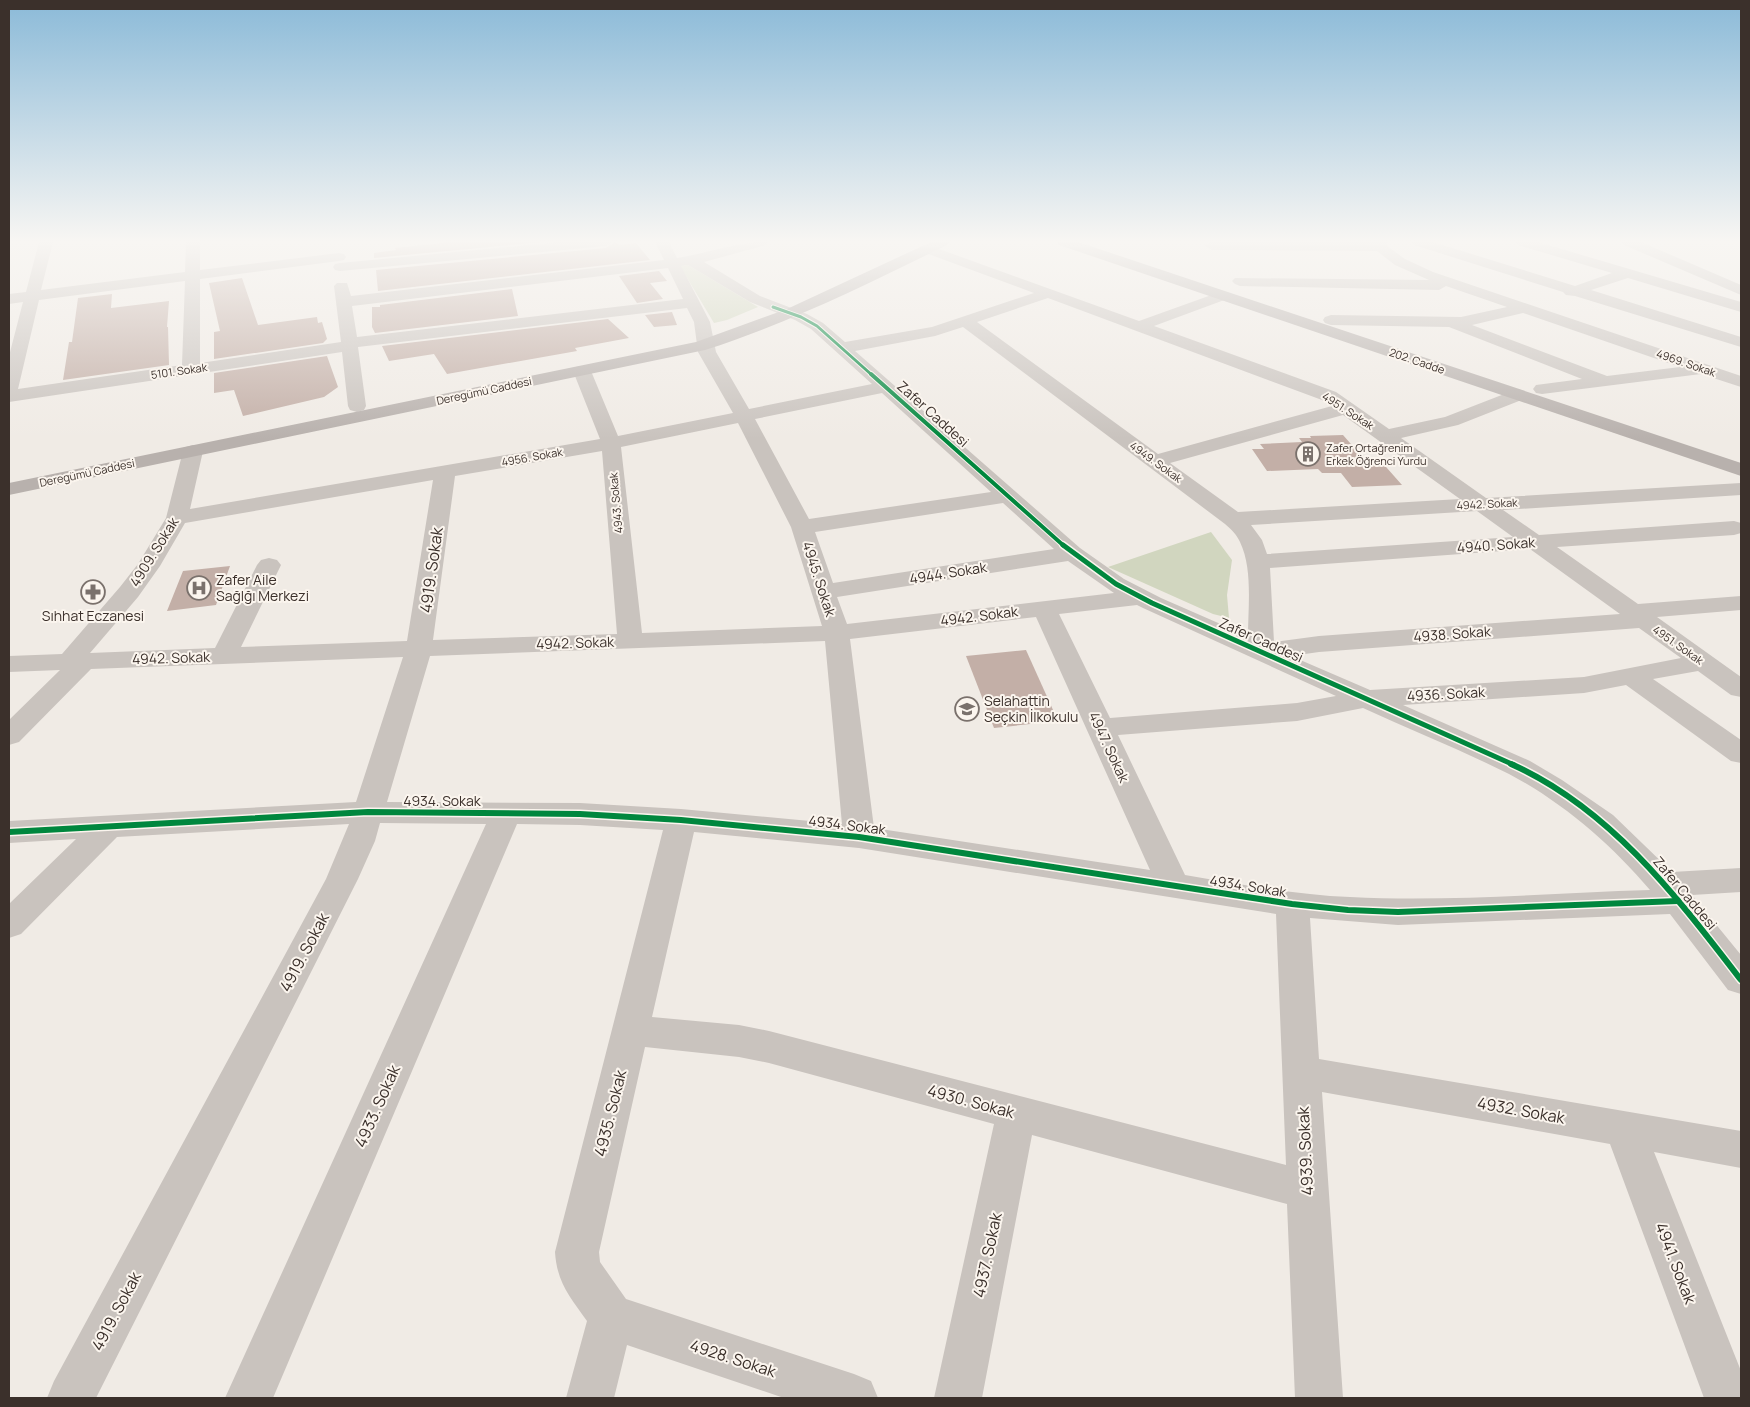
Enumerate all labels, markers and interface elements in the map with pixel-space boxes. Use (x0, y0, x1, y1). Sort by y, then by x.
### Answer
street label: 202. Cadde (1387, 344, 1447, 377)
street label: 4969. Sokak (1654, 345, 1718, 380)
street label: 5101. Sokak (150, 359, 208, 382)
street label: Deregümü Caddesi (435, 373, 533, 408)
street label: Zafer Caddesi (893, 376, 973, 451)
street label: 4951. Sokak (1320, 388, 1377, 433)
street label: 4949. Sokak (1127, 437, 1186, 486)
place label: Zafer Ortağrenim Erkek Öğrenci Yurdu (1326, 440, 1427, 468)
building icon: Zafer Ortağrenim Erkek Öğrenci Yurdu (1295, 441, 1321, 467)
street label: 4956. Sokak (500, 444, 564, 469)
street label: Deregümü Caddesi (38, 455, 136, 490)
street label: 4943. Sokak (605, 471, 626, 534)
street label: 4942. Sokak (1456, 494, 1518, 513)
street label: 4909. Sokak (125, 512, 183, 590)
street label: 4919. Sokak (414, 525, 448, 614)
street label: 4940. Sokak (1456, 532, 1537, 557)
street label: 4945. Sokak (798, 539, 841, 620)
street label: 4944. Sokak (908, 557, 989, 588)
place label: Zafer Aile Sağlğı Merkezi (216, 570, 309, 605)
hospital icon: Zafer Aile Sağlğı Merkezi (186, 575, 212, 601)
pharmacy icon: Sıhhat Eczanesi (80, 579, 106, 605)
street label: 4942. Sokak (939, 601, 1020, 630)
place label: Sıhhat Eczanesi (42, 606, 144, 625)
street label: Zafer Caddesi (1216, 613, 1306, 667)
street label: 4938. Sokak (1413, 621, 1492, 646)
street label: 4951. Sokak (1650, 622, 1707, 668)
street label: 4942. Sokak (536, 632, 615, 653)
street label: 4942. Sokak (132, 647, 211, 668)
street label: 4936. Sokak (1406, 682, 1487, 705)
place label: Selahattin Seçkin İlkokulu (984, 691, 1078, 726)
school or university icon: Selahattin Seçkin İlkokulu (954, 696, 980, 722)
street label: 4947. Sokak (1085, 708, 1135, 786)
street label: 4934. Sokak (403, 791, 482, 810)
street label: 4934. Sokak (807, 810, 888, 839)
street label: Zafer Caddesi (1649, 852, 1722, 933)
street label: 4934. Sokak (1208, 870, 1289, 901)
street label: 4919. Sokak (274, 908, 334, 995)
street label: 4933. Sokak (349, 1060, 405, 1151)
street label: 4935. Sokak (589, 1066, 632, 1159)
street label: 4930. Sokak (925, 1079, 1018, 1123)
street label: 4932. Sokak (1476, 1091, 1568, 1129)
street label: 4939. Sokak (1292, 1105, 1318, 1196)
street label: 4937. Sokak (967, 1209, 1007, 1300)
street label: 4941. Sokak (1650, 1219, 1702, 1308)
street label: 4919. Sokak (86, 1267, 146, 1354)
street label: 4928. Sokak (687, 1334, 780, 1383)

